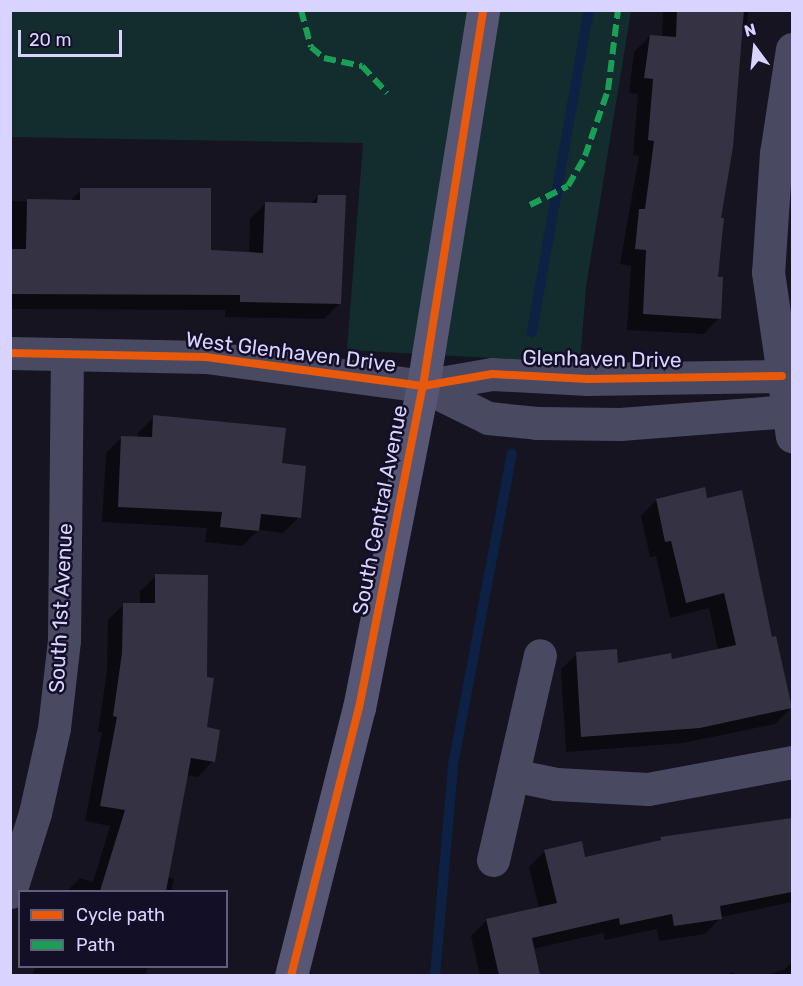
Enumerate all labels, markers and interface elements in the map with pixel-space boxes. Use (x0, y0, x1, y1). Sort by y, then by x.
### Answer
scale bar (21, 18, 124, 56)
north arrow (725, 18, 785, 78)
text: N (742, 19, 758, 41)
text: 20 m (29, 29, 71, 51)
street label: West Glenhaven Drive (184, 327, 398, 377)
street label: Glenhaven Drive (522, 345, 682, 373)
street label: South Central Avenue (347, 403, 413, 617)
street label: South 1st Avenue (44, 522, 78, 694)
legend (18, 890, 228, 968)
text: Cycle path (76, 904, 165, 926)
text: Path (76, 934, 115, 956)

